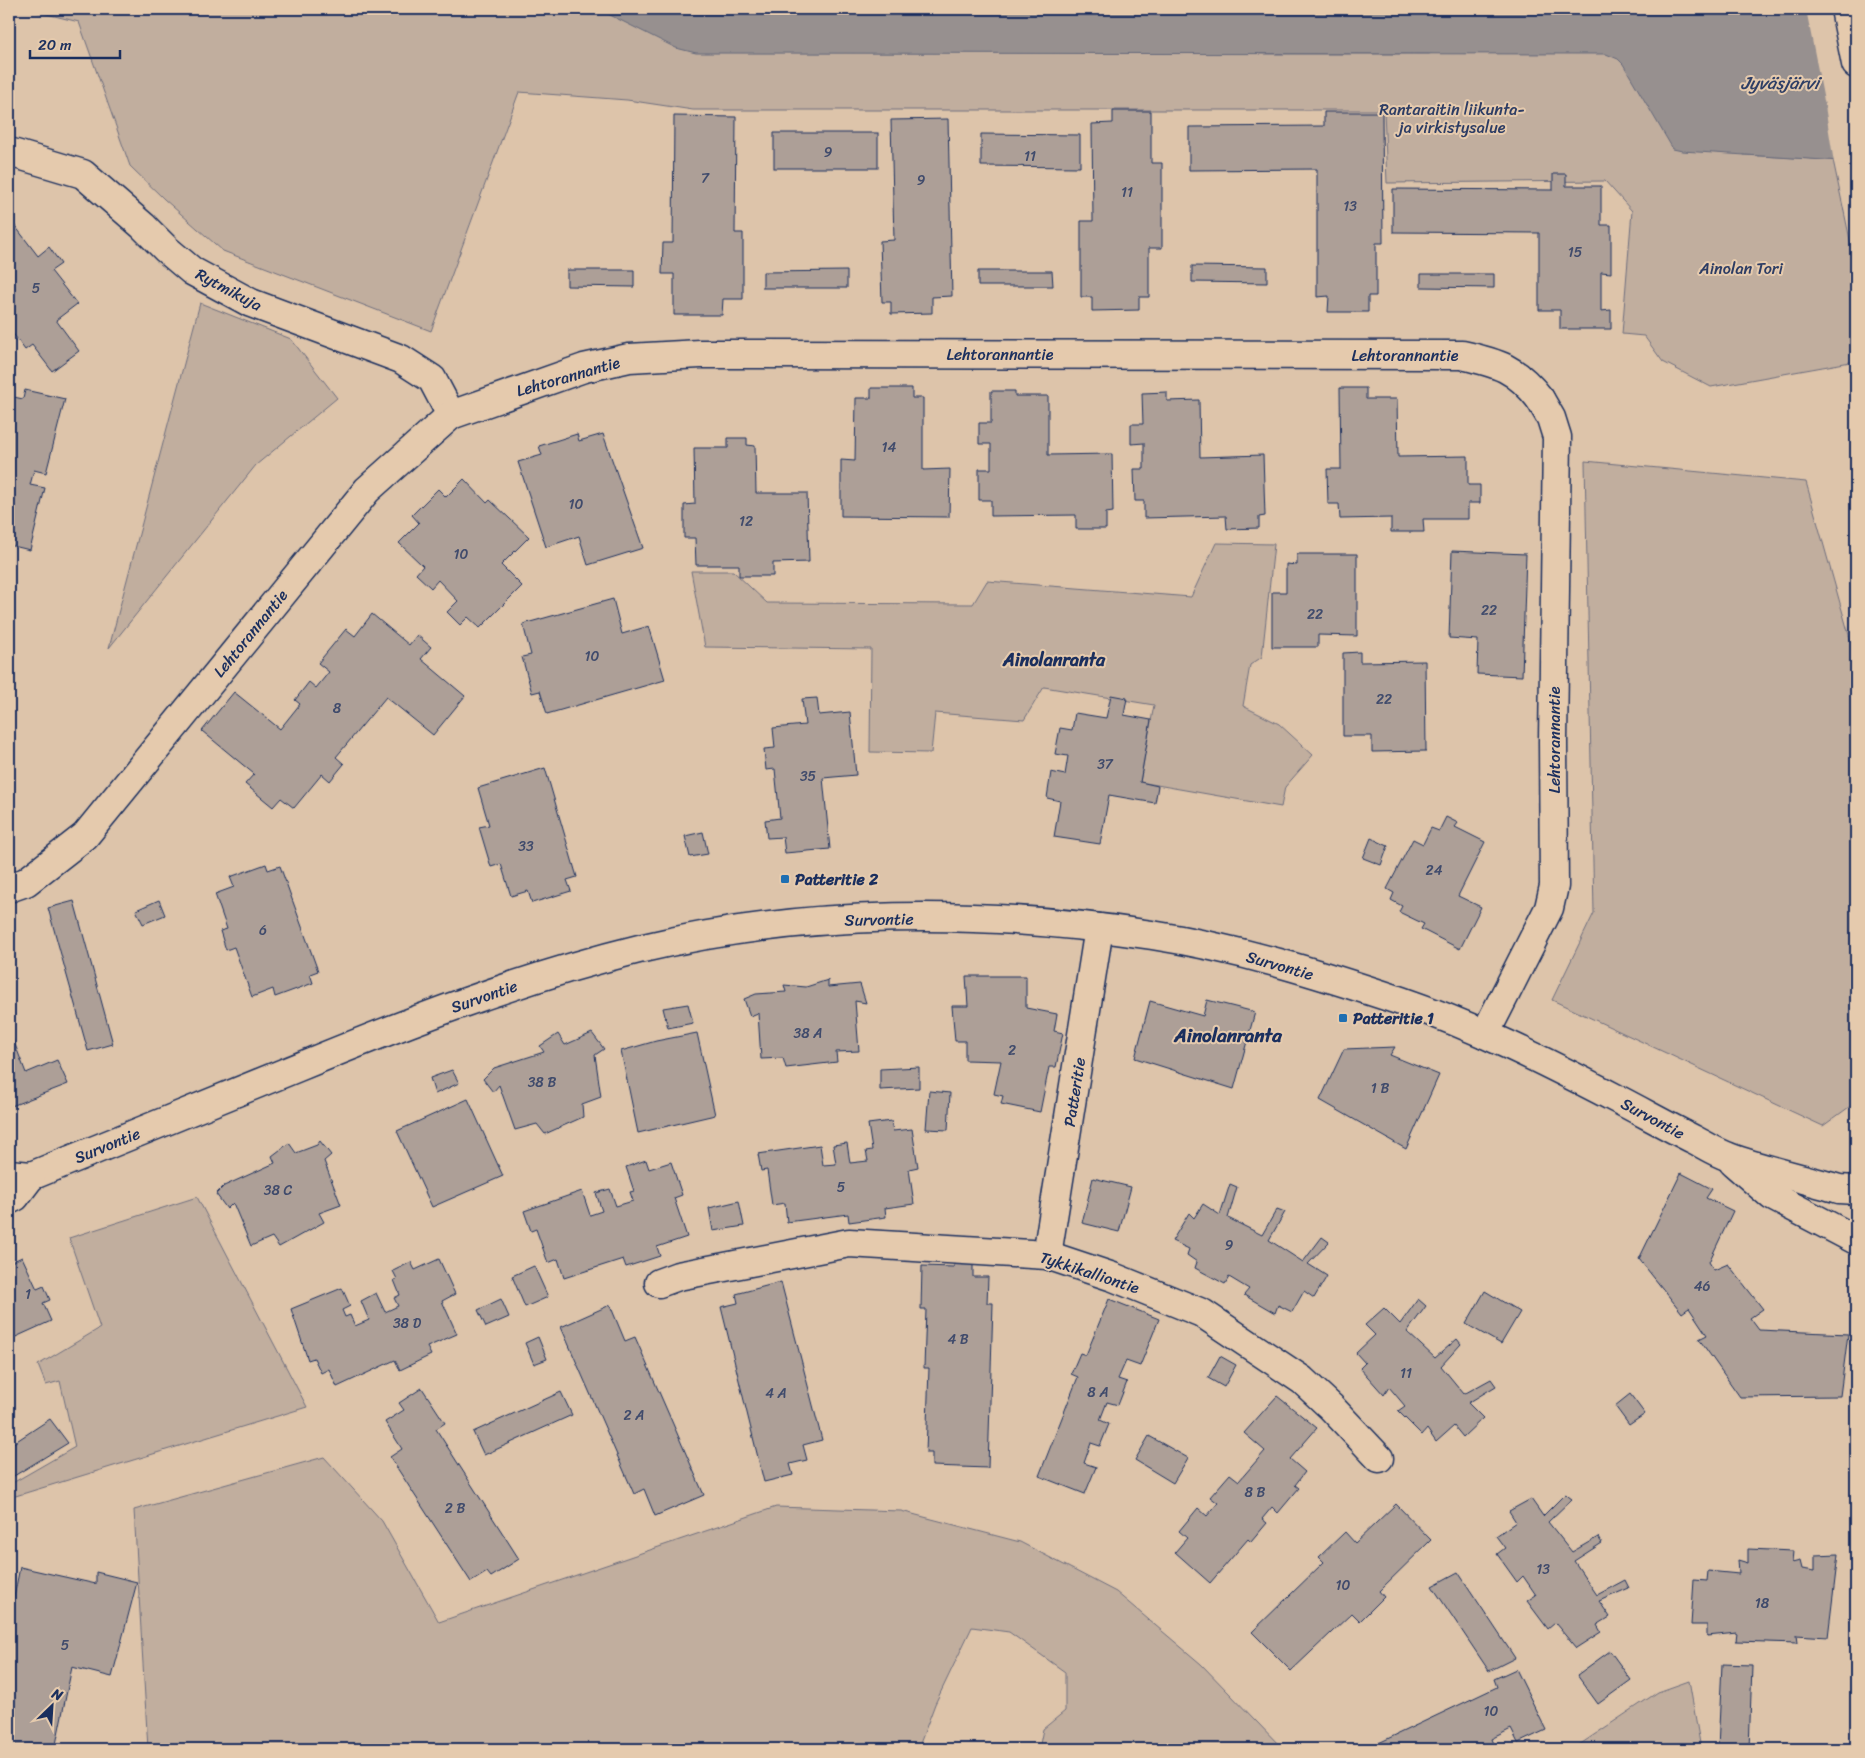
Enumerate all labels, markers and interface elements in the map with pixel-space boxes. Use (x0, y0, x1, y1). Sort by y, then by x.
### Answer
scale bar (30, 28, 120, 60)
text: 20 m (38, 32, 72, 58)
water label: Jyväsjärvi (1741, 67, 1823, 99)
park label: Rantaraitin liikunta- ja virkistysalue (1379, 95, 1525, 142)
house number: 9 (824, 140, 833, 165)
house number: 11 (1024, 144, 1036, 169)
house number: 7 (701, 166, 710, 191)
house number: 9 (917, 168, 926, 193)
house number: 11 (1121, 180, 1133, 205)
house number: 13 (1343, 194, 1357, 219)
house number: 15 (1568, 240, 1583, 265)
park label: Ainolan Tori (1698, 254, 1783, 283)
street label: Rytmikuja (190, 260, 267, 319)
house number: 5 (32, 276, 41, 301)
street label: Lehtorannantie (947, 340, 1054, 369)
street label: Lehtorannantie (1352, 341, 1459, 370)
street label: Lehtorannantie (513, 348, 624, 405)
house number: 14 (882, 435, 897, 460)
house number: 10 (569, 492, 584, 517)
house number: 12 (739, 509, 753, 534)
house number: 10 (454, 542, 469, 567)
street label: Lehtorannantie (206, 582, 295, 684)
house number: 22 (1481, 598, 1497, 623)
house number: 22 (1307, 602, 1323, 627)
house number: 10 (585, 644, 600, 669)
district label: Ainolanranta (1002, 644, 1106, 676)
street label: Lehtorannantie (1540, 686, 1569, 793)
house number: 22 (1376, 687, 1392, 712)
house number: 8 (333, 696, 342, 721)
house number: 37 (1097, 752, 1114, 777)
house number: 35 (800, 764, 817, 789)
house number: 33 (518, 834, 534, 859)
house number: 24 (1426, 858, 1443, 883)
place label: Patteritie 2 (795, 865, 879, 894)
marker: Patteritie 2 (779, 873, 791, 885)
street label: Survontie (844, 904, 914, 935)
house number: 6 (259, 918, 267, 943)
street label: Survontie (1243, 942, 1317, 989)
street label: Survontie (447, 972, 522, 1021)
place label: Patteritie 1 (1353, 1004, 1434, 1033)
marker: Patteritie 1 (1337, 1012, 1349, 1024)
district label: Ainolanranta (1173, 1019, 1282, 1052)
house number: 38 A (794, 1021, 822, 1046)
house number: 2 (1008, 1038, 1016, 1063)
street label: Patteritie (1055, 1055, 1094, 1129)
house number: 38 B (528, 1070, 556, 1095)
house number: 1 B (1371, 1076, 1389, 1101)
street label: Survontie (1615, 1089, 1690, 1147)
street label: Survontie (70, 1119, 145, 1172)
house number: 5 (837, 1175, 846, 1200)
house number: 38 C (264, 1178, 293, 1203)
house number: 9 (1225, 1233, 1234, 1258)
street label: Tykkikalliontie (1036, 1243, 1144, 1302)
house number: 46 (1694, 1274, 1710, 1299)
house number: 1 (25, 1282, 31, 1307)
house number: 38 D (393, 1311, 422, 1336)
house number: 4 B (947, 1327, 969, 1352)
house number: 11 (1400, 1361, 1412, 1386)
house number: 8 A (1087, 1380, 1109, 1405)
house number: 4 A (765, 1381, 787, 1406)
house number: 2 A (624, 1403, 644, 1428)
house number: 8 B (1245, 1480, 1266, 1505)
house number: 2 B (445, 1496, 465, 1521)
house number: 13 (1536, 1557, 1550, 1582)
house number: 10 (1336, 1573, 1351, 1598)
house number: 18 (1755, 1591, 1770, 1616)
house number: 5 (61, 1633, 70, 1658)
north arrow (28, 1680, 78, 1730)
text: N (47, 1681, 67, 1708)
house number: 10 (1484, 1699, 1499, 1724)

